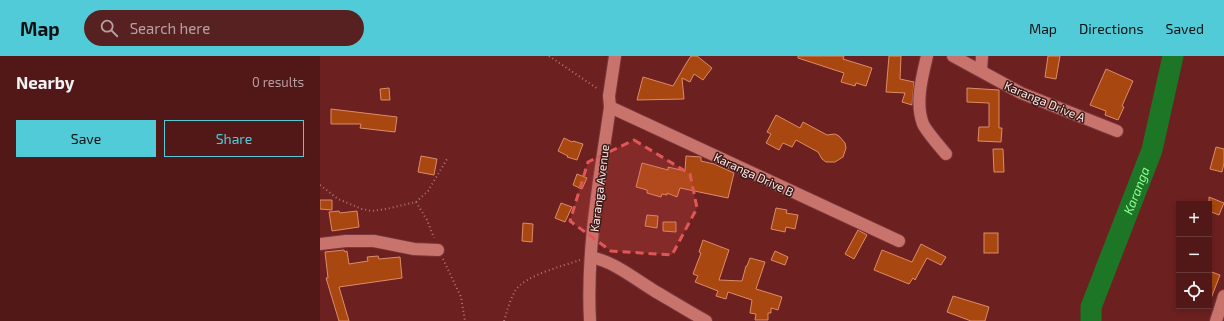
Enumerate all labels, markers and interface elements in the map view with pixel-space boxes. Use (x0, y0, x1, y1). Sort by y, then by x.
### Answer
search box (84, 10, 364, 46)
text: Map (20, 17, 60, 40)
icon: search (98, 17, 120, 39)
text: Search here (130, 19, 210, 37)
text: Map (1029, 20, 1057, 37)
text: Directions (1079, 20, 1144, 37)
text: Saved (1166, 20, 1204, 37)
text: Nearby (16, 72, 74, 92)
text: 0 results (252, 74, 304, 90)
street label: Karanga Drive A (1003, 78, 1088, 125)
button: Save (16, 120, 156, 157)
button: Share (164, 120, 304, 157)
street label: Karanga Avenue (587, 144, 611, 232)
street label: Karanga Drive B (712, 149, 796, 199)
water label: Karanga (1120, 164, 1153, 217)
map controls (1176, 201, 1212, 309)
button: + (1176, 201, 1212, 237)
button: − (1176, 237, 1212, 273)
button: locate (1176, 273, 1212, 309)

